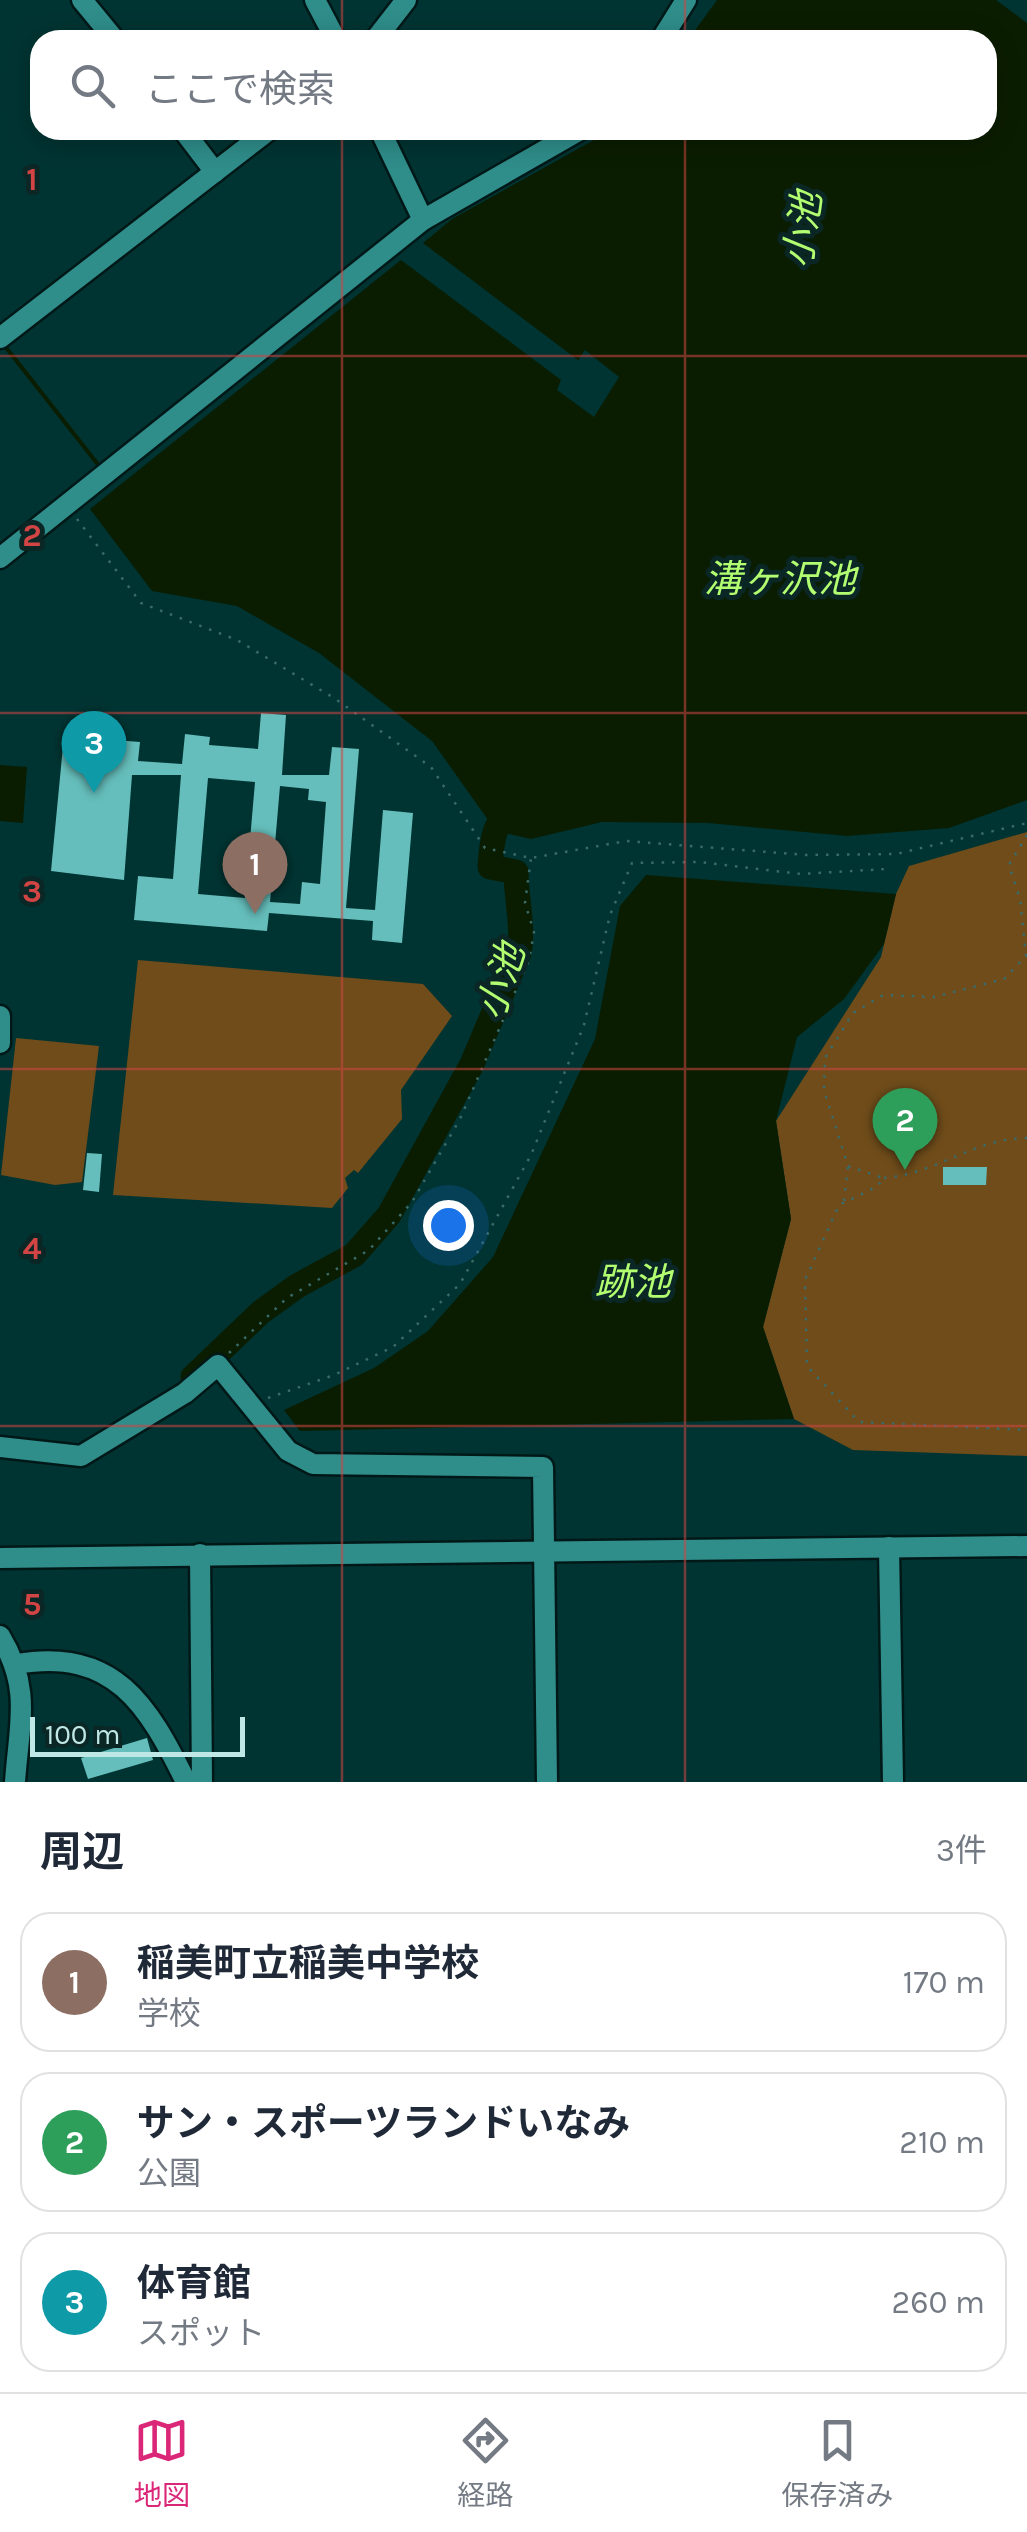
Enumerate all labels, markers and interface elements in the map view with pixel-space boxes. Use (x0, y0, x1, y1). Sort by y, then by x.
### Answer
search box (30, 30, 997, 140)
icon: search (65, 58, 120, 113)
text: ここで検索 (145, 67, 335, 112)
text: 1 (26, 161, 38, 198)
water label: 小池 (775, 185, 831, 271)
text: 2 (22, 517, 42, 554)
water label: 溝ヶ沢池 (704, 557, 860, 602)
pin: 3 (62, 710, 126, 793)
pin: 1 (222, 832, 288, 914)
text: 3 (22, 873, 42, 910)
water label: 小池 (468, 935, 535, 1025)
pin: 2 (872, 1088, 938, 1170)
your location (423, 1200, 474, 1251)
text: 4 (22, 1230, 42, 1267)
water label: 跡池 (595, 1260, 675, 1305)
text: 5 (23, 1586, 41, 1623)
scale bar (30, 1712, 245, 1756)
text: 100 m (45, 1718, 120, 1751)
text: 周辺 (40, 1827, 124, 1877)
text: 3件 (936, 1832, 987, 1869)
text: 稲美町立稲美中学校 (137, 1941, 479, 1986)
text: 1 (69, 1964, 80, 2001)
text: 170 m (903, 1964, 985, 2001)
text: 学校 (137, 1995, 201, 2032)
text: サン・スポーツランドいなみ (137, 2101, 630, 2146)
text: 2 (65, 2124, 84, 2161)
text: 210 m (899, 2124, 985, 2161)
text: 公園 (137, 2155, 201, 2192)
text: 体育館 (137, 2261, 251, 2306)
text: 3 (65, 2284, 84, 2321)
text: 260 m (892, 2284, 985, 2321)
text: スポット (137, 2315, 265, 2352)
tab: 地図 (134, 2413, 190, 2513)
tab: 経路 (457, 2413, 513, 2513)
tab: 保存済み (781, 2413, 893, 2513)

